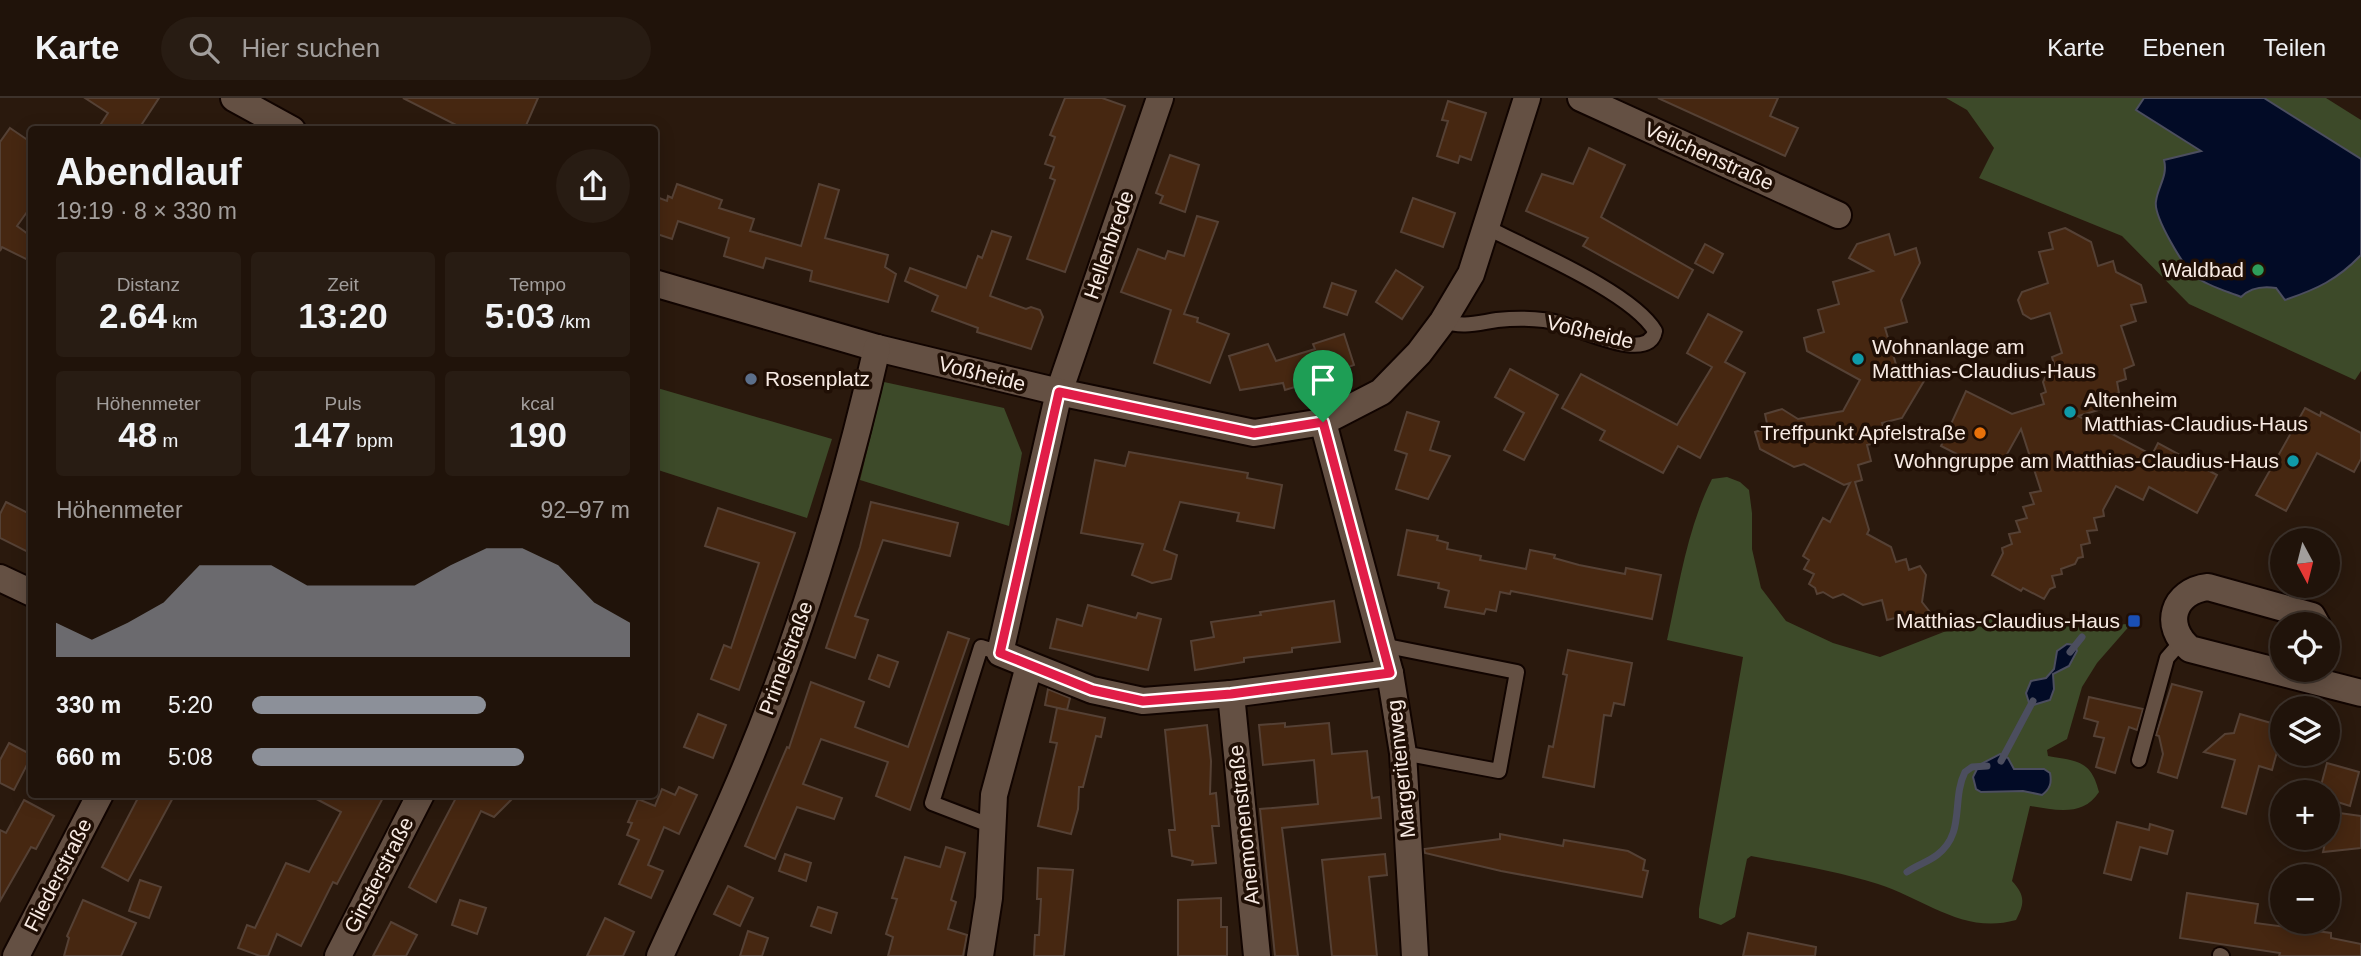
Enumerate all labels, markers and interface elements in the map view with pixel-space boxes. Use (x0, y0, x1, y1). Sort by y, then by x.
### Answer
search box (161, 17, 651, 80)
text: Karte (35, 29, 119, 66)
icon: search (185, 29, 223, 67)
text: Hier suchen (241, 33, 380, 63)
text: Karte (2047, 34, 2105, 61)
text: Ebenen (2143, 34, 2225, 61)
text: Teilen (2263, 34, 2326, 61)
street label: Veilchenstraße (1641, 117, 1777, 194)
button: share (556, 149, 630, 223)
text: Abendlauf (56, 151, 242, 193)
street label: Hellenbrede (1079, 188, 1138, 302)
text: 19:19 · 8 × 330 m (56, 198, 237, 224)
place label: Waldbad (2162, 258, 2244, 281)
marker: Waldbad (2250, 262, 2266, 278)
text: Distanz (117, 274, 180, 295)
text: Zeit (327, 274, 359, 295)
text: Tempo (509, 274, 566, 295)
text: 2.64 (99, 296, 167, 335)
text: 13:20 (298, 296, 388, 335)
text: 5:03 (485, 296, 555, 335)
street label: Voßheide (1544, 310, 1636, 353)
text: km (167, 311, 198, 332)
text: /km (555, 311, 591, 332)
place label: Wohnanlage am Matthias-Claudius-Haus (1872, 335, 2096, 382)
pin (1293, 350, 1353, 422)
marker: Wohnanlage am Matthias-Claudius-Haus (1850, 351, 1866, 367)
street label: Voßheide (936, 352, 1028, 395)
icon: arrive (1304, 361, 1342, 399)
place label: Rosenplatz (765, 367, 870, 390)
marker: Rosenplatz (743, 371, 759, 387)
place label: Altenheim Matthias-Claudius-Haus (2084, 388, 2308, 435)
text: Höhenmeter (96, 393, 201, 414)
text: Puls (325, 393, 361, 414)
text: kcal (521, 393, 555, 414)
marker: Altenheim Matthias-Claudius-Haus (2062, 404, 2078, 420)
text: 48 (118, 415, 157, 454)
text: 147 (293, 415, 351, 454)
text: 190 (508, 415, 567, 454)
place label: Treffpunkt Apfelstraße (1761, 421, 1966, 444)
marker: Treffpunkt Apfelstraße (1972, 425, 1988, 441)
text: m (157, 430, 178, 451)
text: bpm (351, 430, 393, 451)
place label: Wohngruppe am Matthias-Claudius-Haus (1894, 449, 2279, 472)
marker: Wohngruppe am Matthias-Claudius-Haus (2285, 453, 2301, 469)
text: Höhenmeter (56, 497, 183, 523)
text: 92–97 m (540, 497, 630, 523)
north arrow (2270, 528, 2340, 598)
map controls (2270, 528, 2340, 934)
street label: Primelstraße (754, 598, 817, 718)
place label: Matthias-Claudius-Haus (1896, 609, 2120, 632)
button: locate (2270, 612, 2340, 682)
marker: Matthias-Claudius-Haus (2126, 613, 2142, 629)
text: 330 m (56, 692, 121, 718)
text: 5:20 (168, 692, 213, 718)
button: layers (2270, 696, 2340, 766)
street label: Margeritenweg (1382, 699, 1419, 839)
text: 660 m (56, 744, 121, 770)
text: 5:08 (168, 744, 213, 770)
street label: Anemonenstraße (1224, 744, 1263, 906)
button: + (2270, 780, 2340, 850)
street label: Ginsterstraße (339, 813, 418, 937)
street label: Fliederstraße (19, 814, 96, 935)
button: − (2270, 864, 2340, 934)

